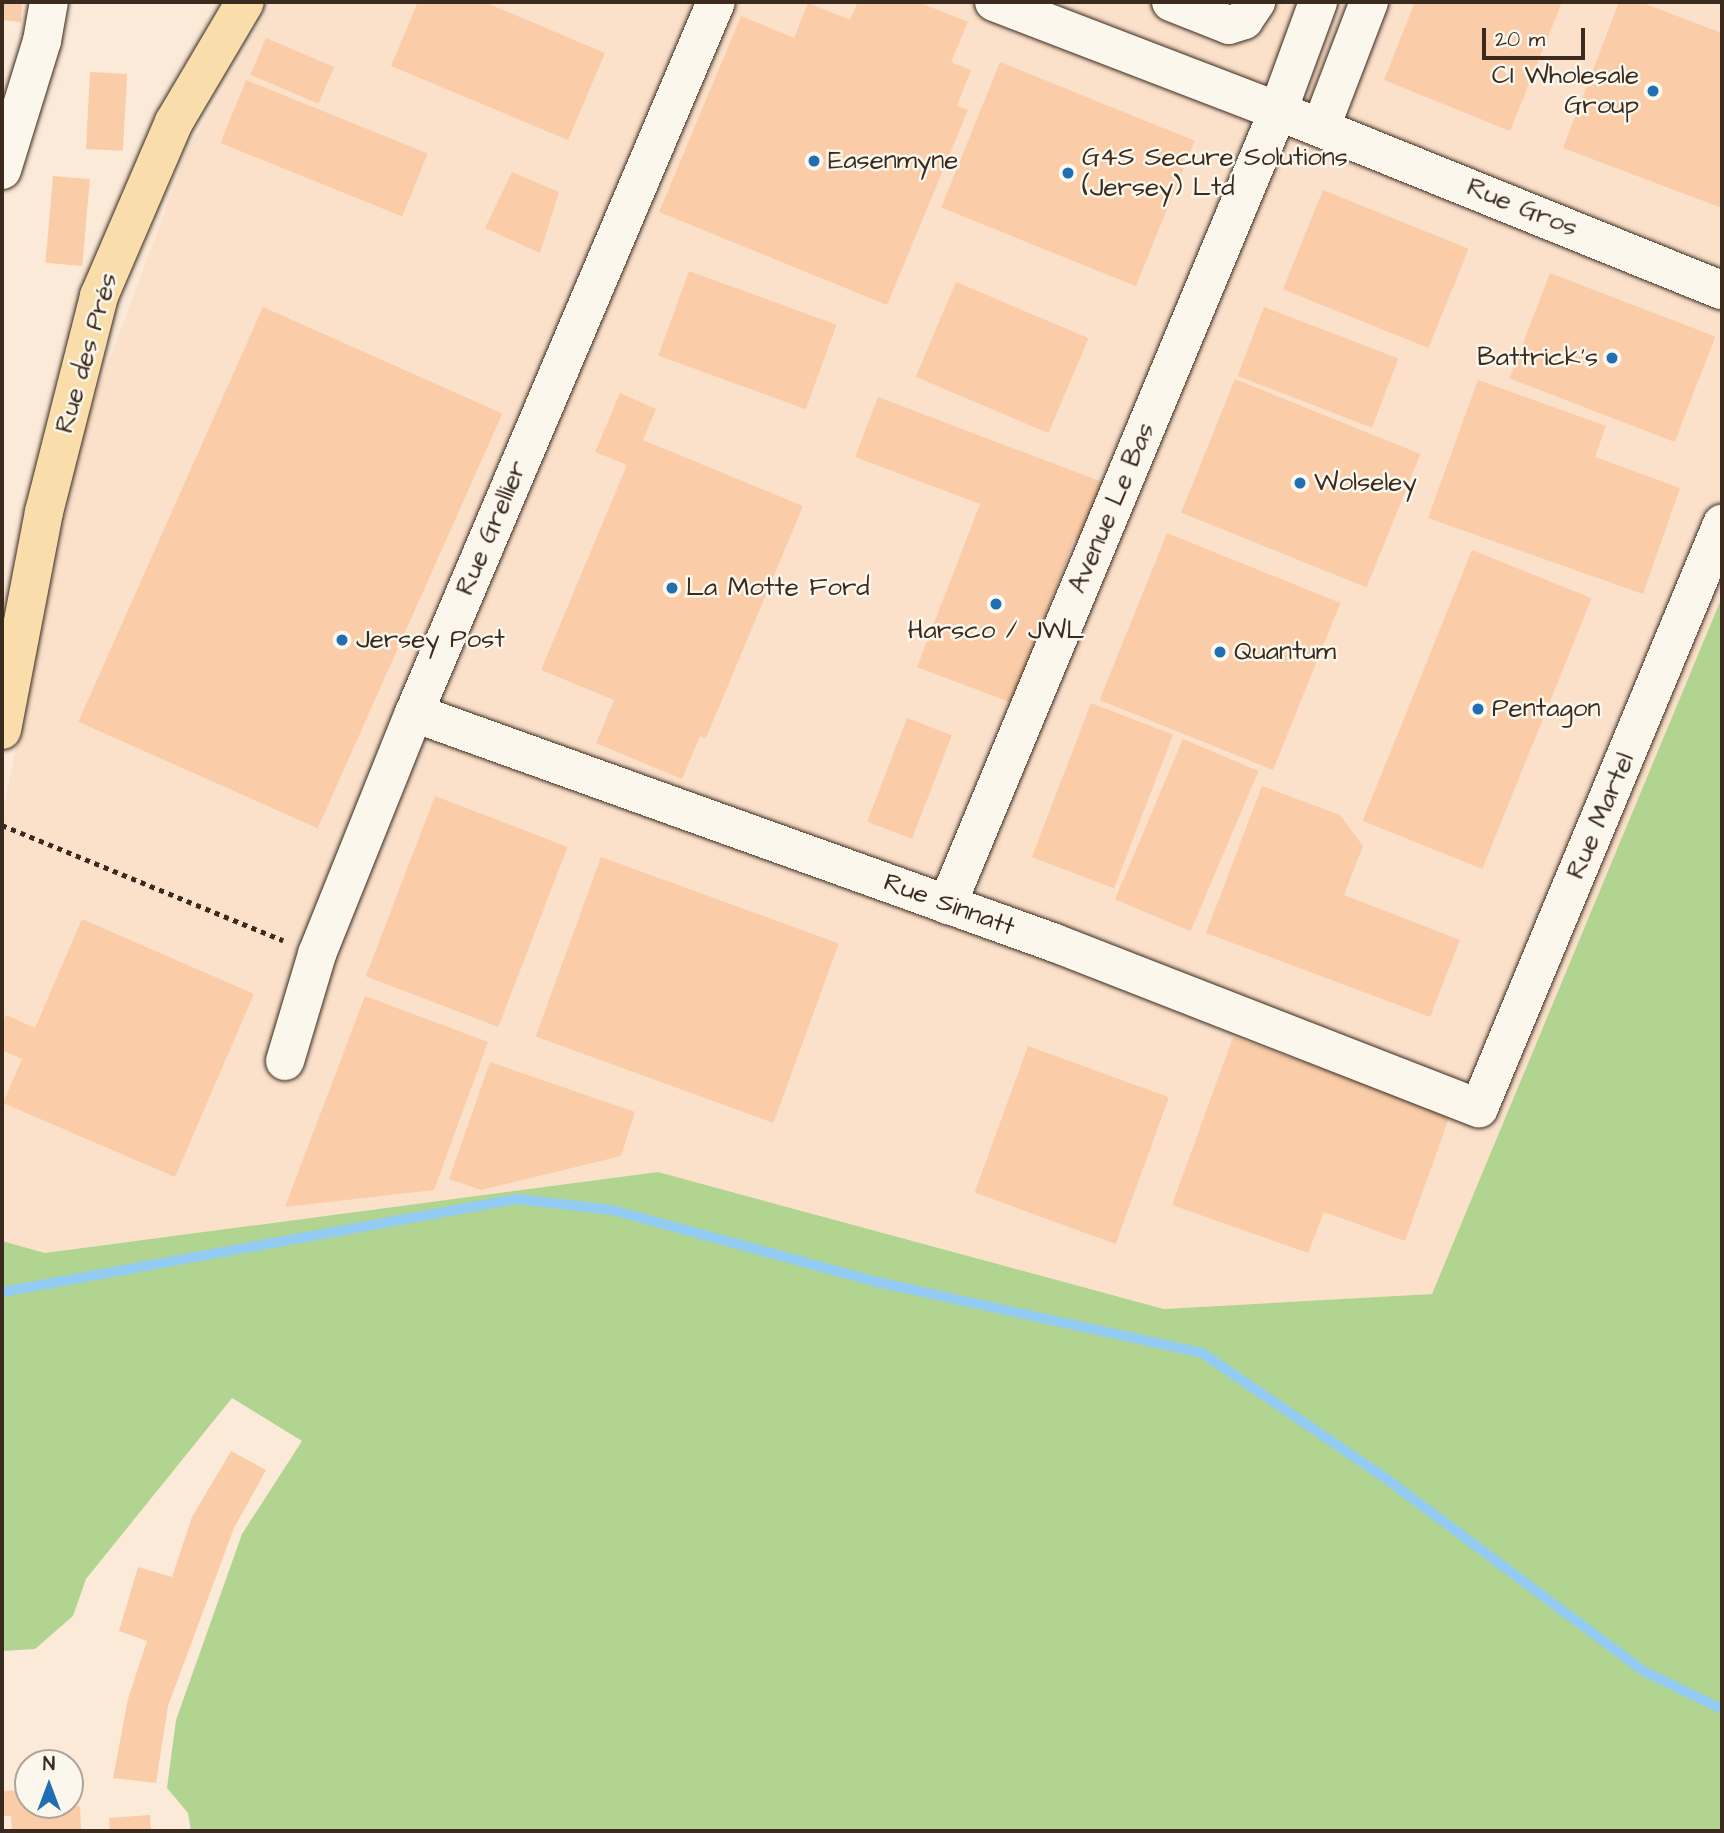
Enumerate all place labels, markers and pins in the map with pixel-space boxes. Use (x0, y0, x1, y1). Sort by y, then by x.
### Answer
place label: CI Wholesale Group (1492, 60, 1639, 122)
marker: CI Wholesale Group (1645, 83, 1661, 99)
place label: G4S Secure Solutions (Jersey) Ltd (1082, 142, 1348, 204)
place label: Easenmyne (828, 145, 958, 177)
marker: Easenmyne (806, 153, 822, 169)
marker: G4S Secure Solutions (Jersey) Ltd (1060, 165, 1076, 181)
place label: Battrick's (1477, 342, 1598, 374)
marker: Battrick's (1604, 350, 1620, 366)
place label: Wolseley (1314, 467, 1417, 499)
marker: Wolseley (1292, 475, 1308, 491)
place label: La Motte Ford (686, 572, 870, 604)
marker: La Motte Ford (664, 580, 680, 596)
marker: Harsco / JWL (988, 596, 1004, 612)
place label: Harsco / JWL (908, 615, 1084, 647)
place label: Jersey Post (356, 624, 505, 656)
marker: Jersey Post (334, 632, 350, 648)
place label: Quantum (1234, 636, 1336, 668)
marker: Quantum (1212, 644, 1228, 660)
place label: Pentagon (1492, 693, 1600, 725)
marker: Pentagon (1470, 701, 1486, 717)

